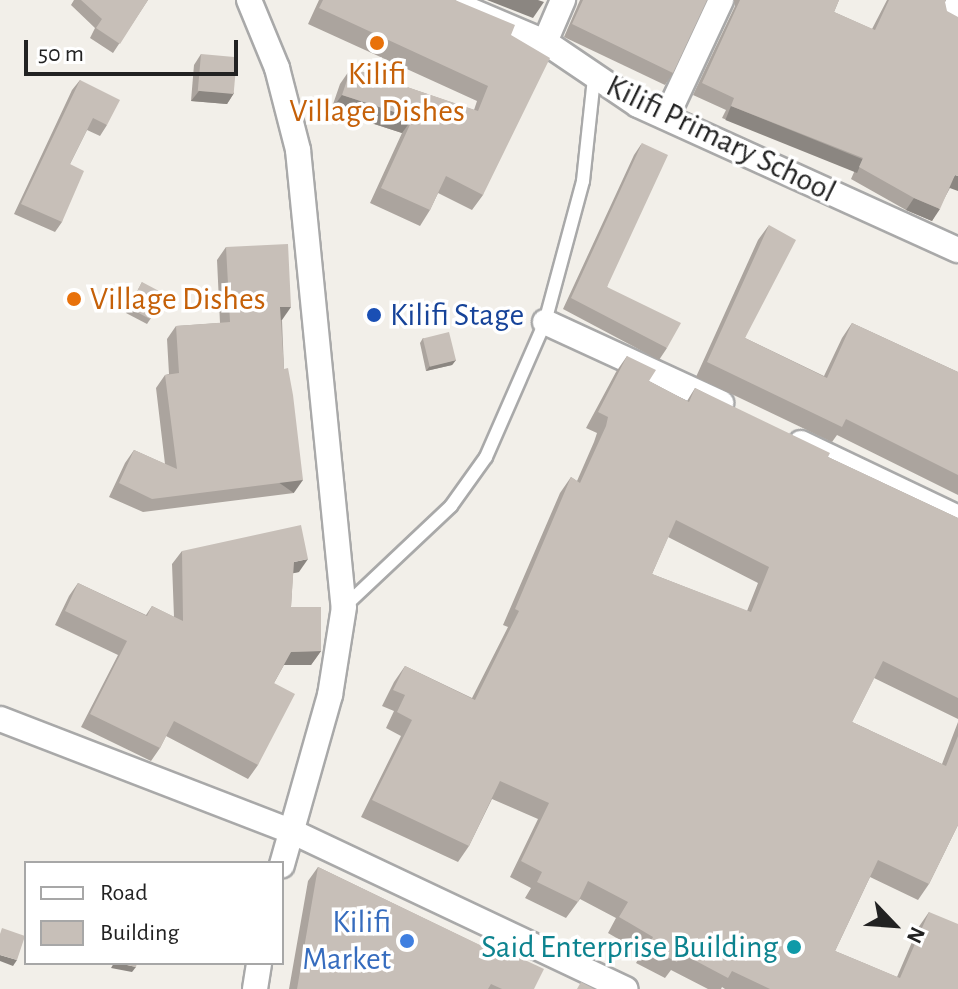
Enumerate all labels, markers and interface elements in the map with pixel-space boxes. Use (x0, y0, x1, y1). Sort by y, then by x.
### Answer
scale bar (28, 24, 242, 74)
marker: Kilifi Village Dishes (368, 34, 386, 52)
text: 50 m (38, 42, 84, 66)
place label: Kilifi Village Dishes (289, 56, 465, 131)
street label: Kilifi Primary School (600, 67, 842, 211)
place label: Village Dishes (90, 280, 265, 318)
marker: Village Dishes (65, 290, 83, 308)
place label: Kilifi Stage (390, 296, 524, 334)
marker: Kilifi Stage (365, 306, 383, 324)
legend (24, 861, 284, 965)
text: Road (100, 881, 148, 905)
north arrow (854, 885, 934, 965)
place label: Kilifi Market (302, 904, 391, 979)
text: Building (100, 921, 179, 945)
text: N (903, 924, 929, 947)
place label: Said Enterprise Building (481, 928, 778, 966)
marker: Kilifi Market (398, 932, 416, 950)
marker: Said Enterprise Building (785, 938, 803, 956)

